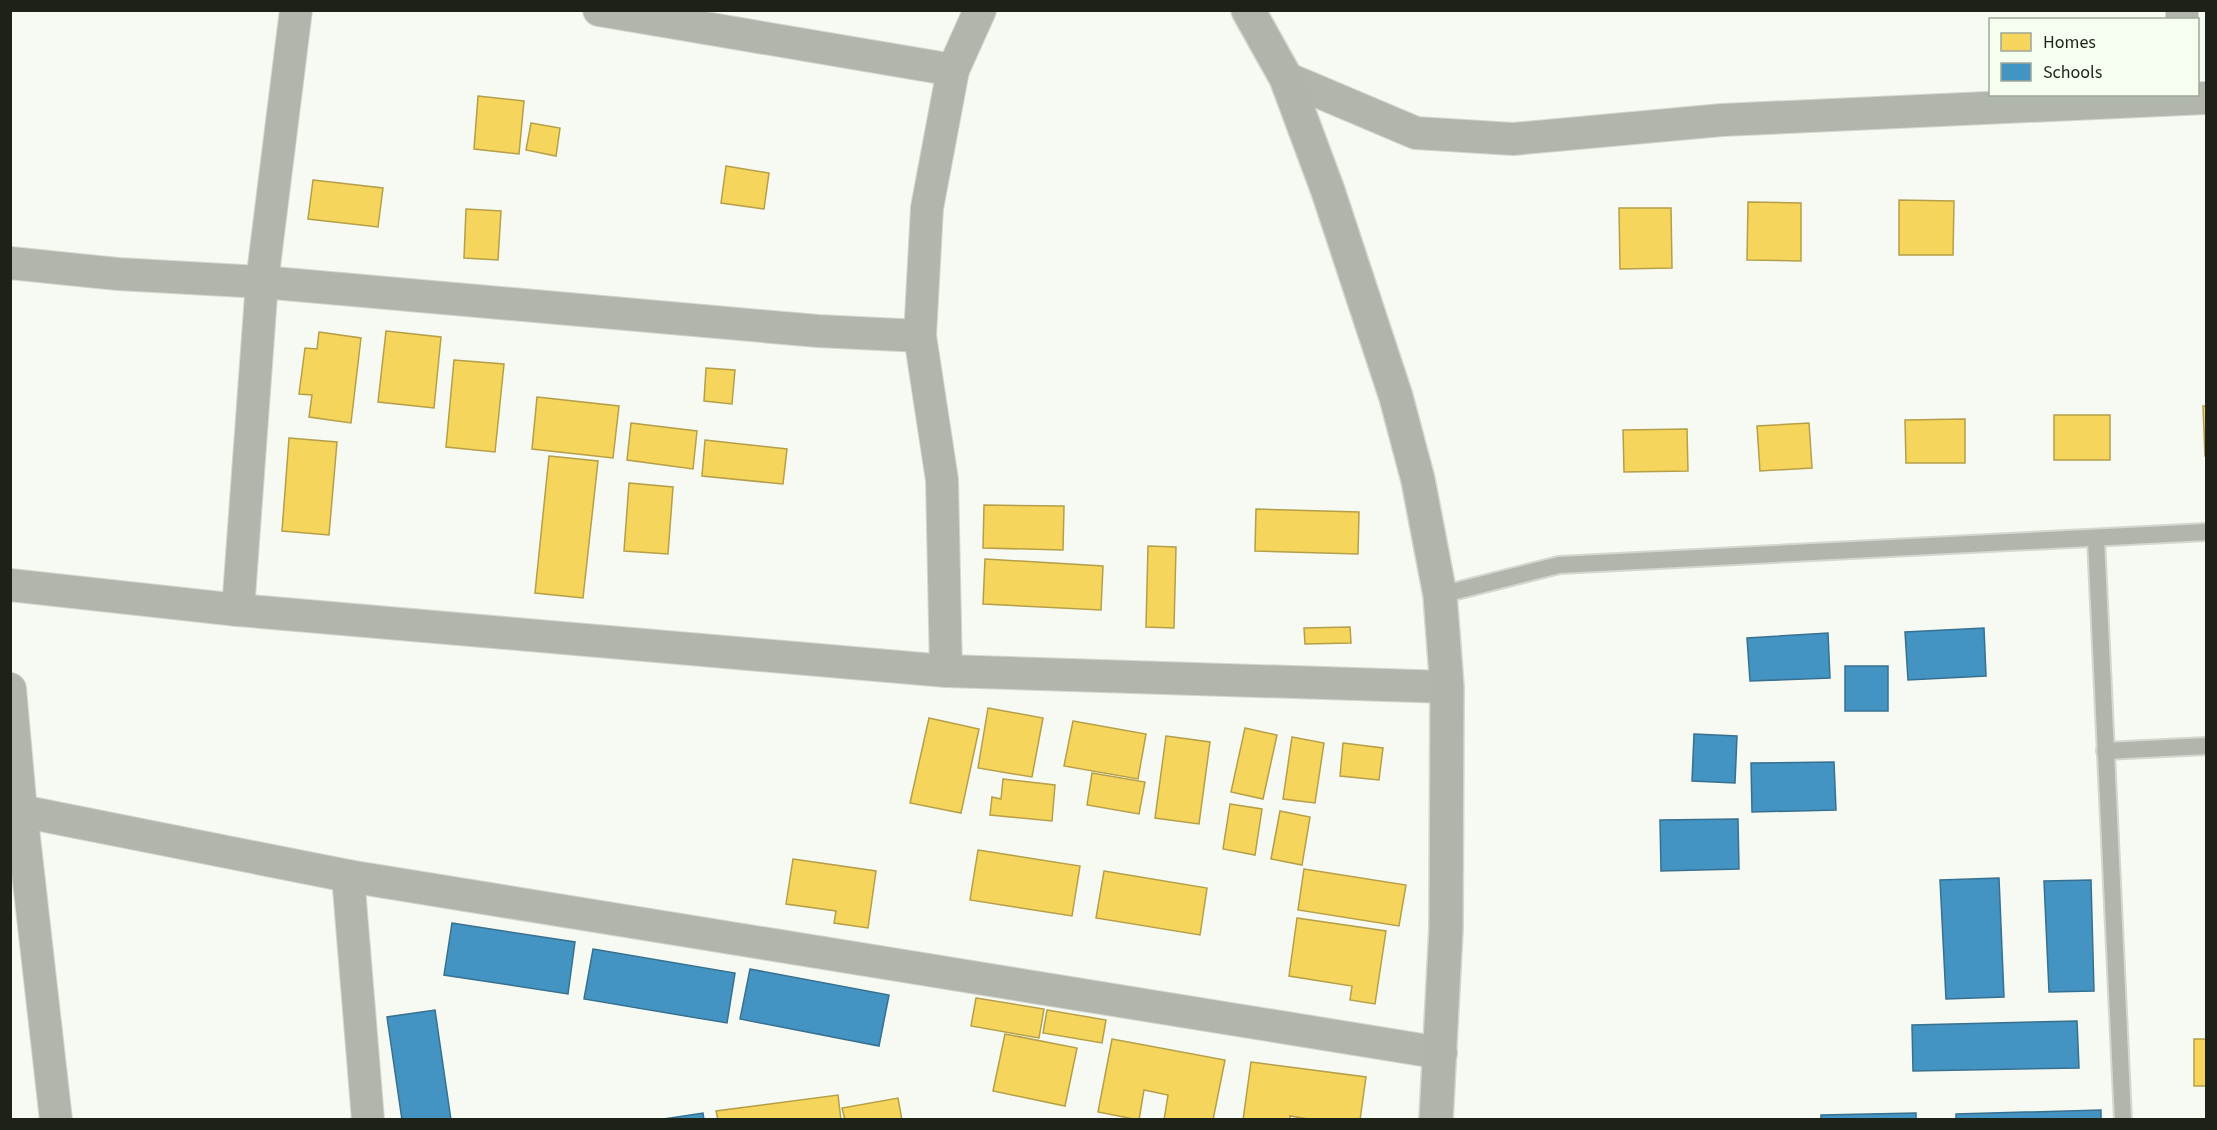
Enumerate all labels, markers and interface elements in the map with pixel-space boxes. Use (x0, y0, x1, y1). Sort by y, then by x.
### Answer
legend (1989, 18, 2199, 96)
text: Homes (2043, 30, 2096, 55)
text: Schools (2043, 60, 2102, 85)

